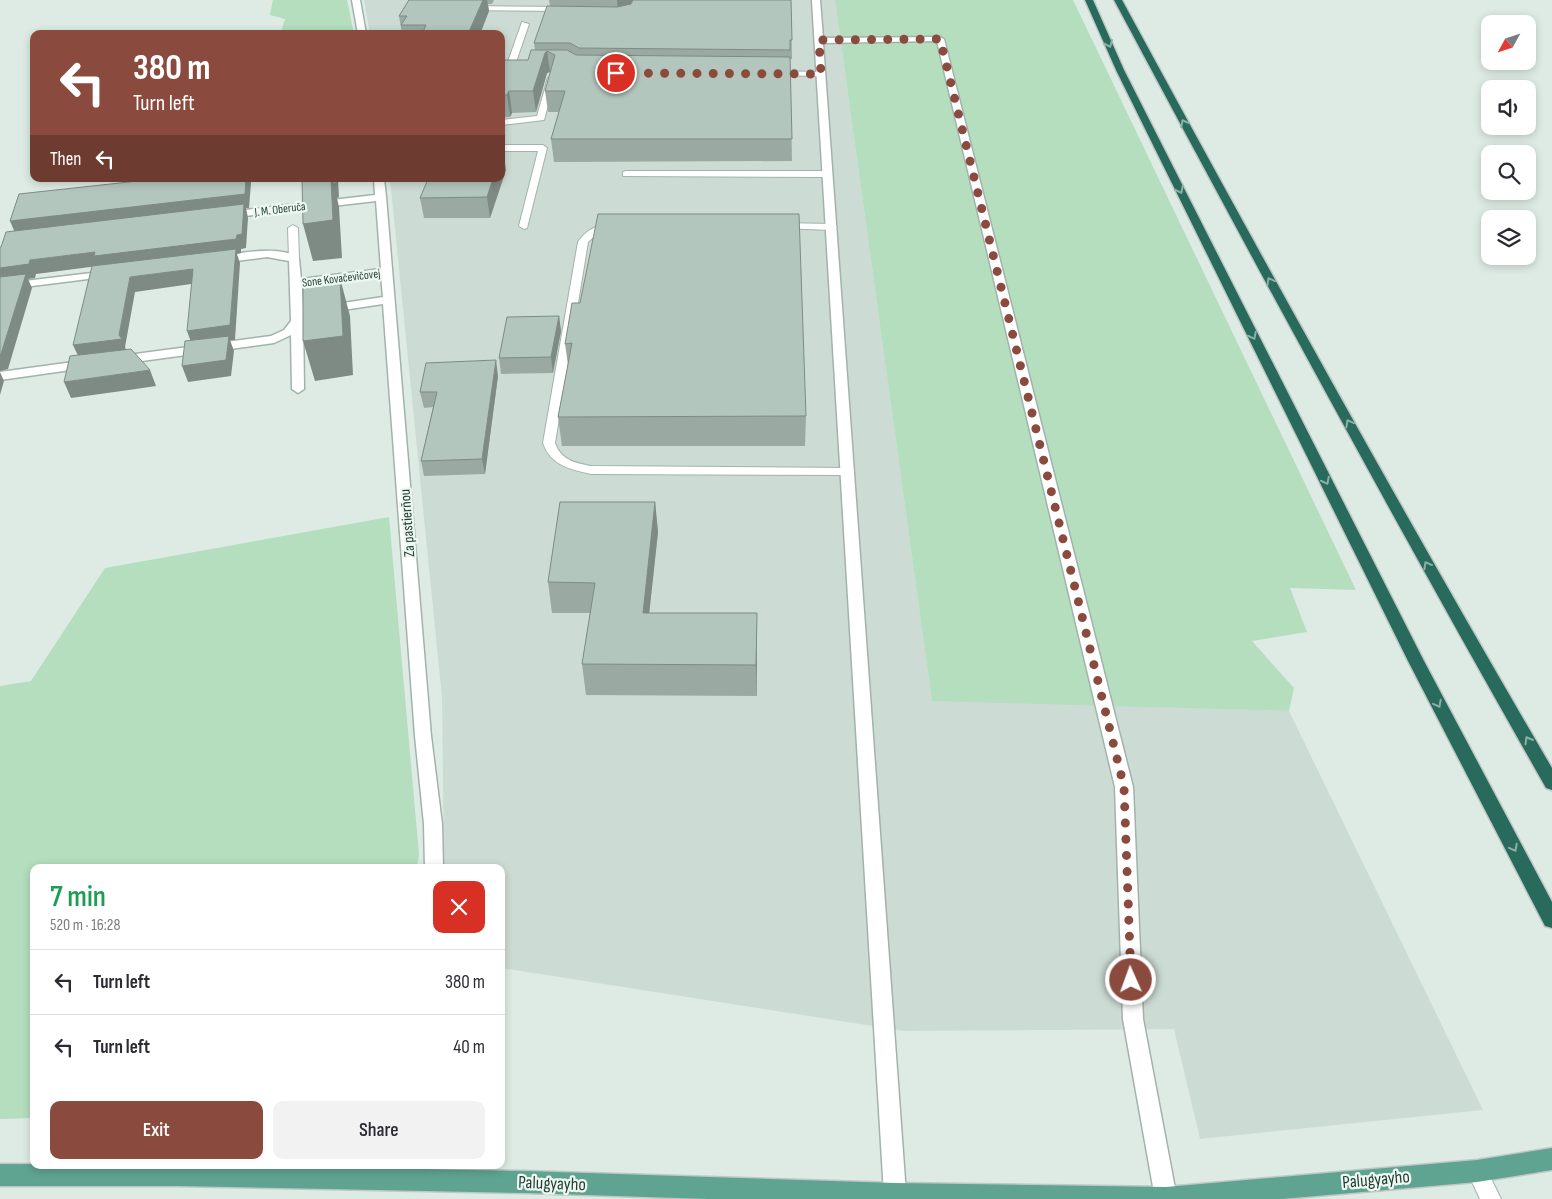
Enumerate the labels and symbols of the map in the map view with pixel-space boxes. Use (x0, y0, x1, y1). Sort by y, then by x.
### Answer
north arrow (1481, 15, 1536, 70)
one-way arrow (1102, 39, 1113, 48)
pin (595, 52, 637, 94)
one-way arrow (1180, 119, 1190, 128)
one-way arrow (1174, 185, 1184, 194)
street label: J. M. Oberuča (253, 199, 307, 220)
street label: Sone Kovačevičovej (301, 266, 381, 291)
one-way arrow (1267, 277, 1277, 286)
one-way arrow (1247, 330, 1257, 339)
one-way arrow (1345, 419, 1355, 428)
one-way arrow (1320, 476, 1330, 485)
street label: Za pastierňou (396, 488, 419, 558)
one-way arrow (1424, 562, 1434, 571)
one-way arrow (1432, 699, 1442, 708)
one-way arrow (1524, 737, 1534, 746)
one-way arrow (1508, 843, 1518, 852)
position arrow (1104, 953, 1156, 1005)
street label: Palugyayho (1341, 1166, 1411, 1193)
street label: Palugyayho (518, 1172, 586, 1195)

